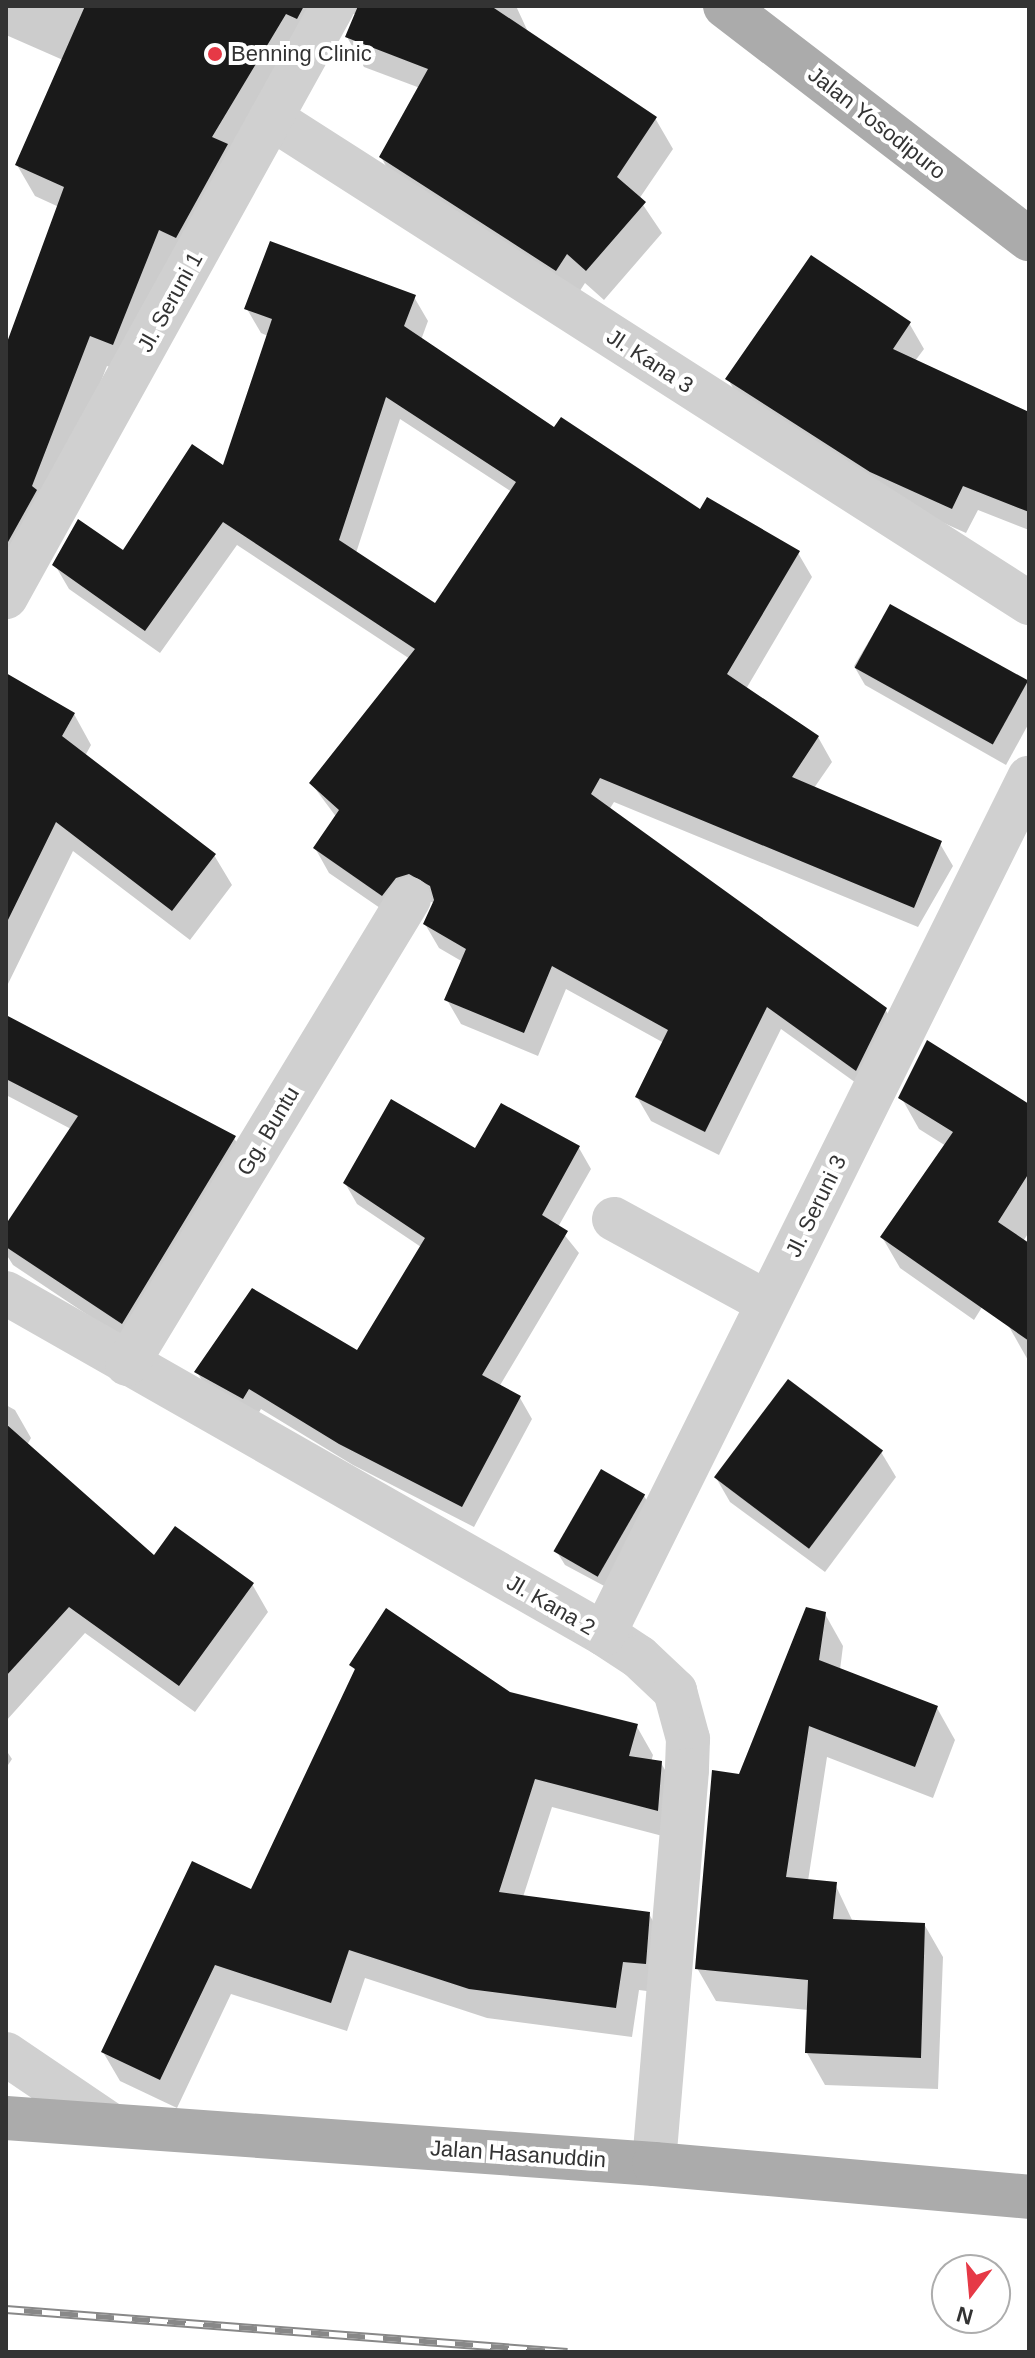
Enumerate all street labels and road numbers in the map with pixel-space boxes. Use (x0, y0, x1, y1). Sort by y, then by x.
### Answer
street label: Jalan Yosodipuro (803, 61, 951, 185)
street label: Jl. Seruni 1 (132, 247, 208, 357)
street label: Jl. Kana 3 (602, 323, 698, 399)
street label: Gg. Buntu (231, 1082, 305, 1180)
street label: Jl. Seruni 3 (780, 1151, 852, 1261)
street label: Jl. Kana 2 (502, 1569, 600, 1641)
street label: Jalan Hasanuddin (429, 2135, 607, 2173)

